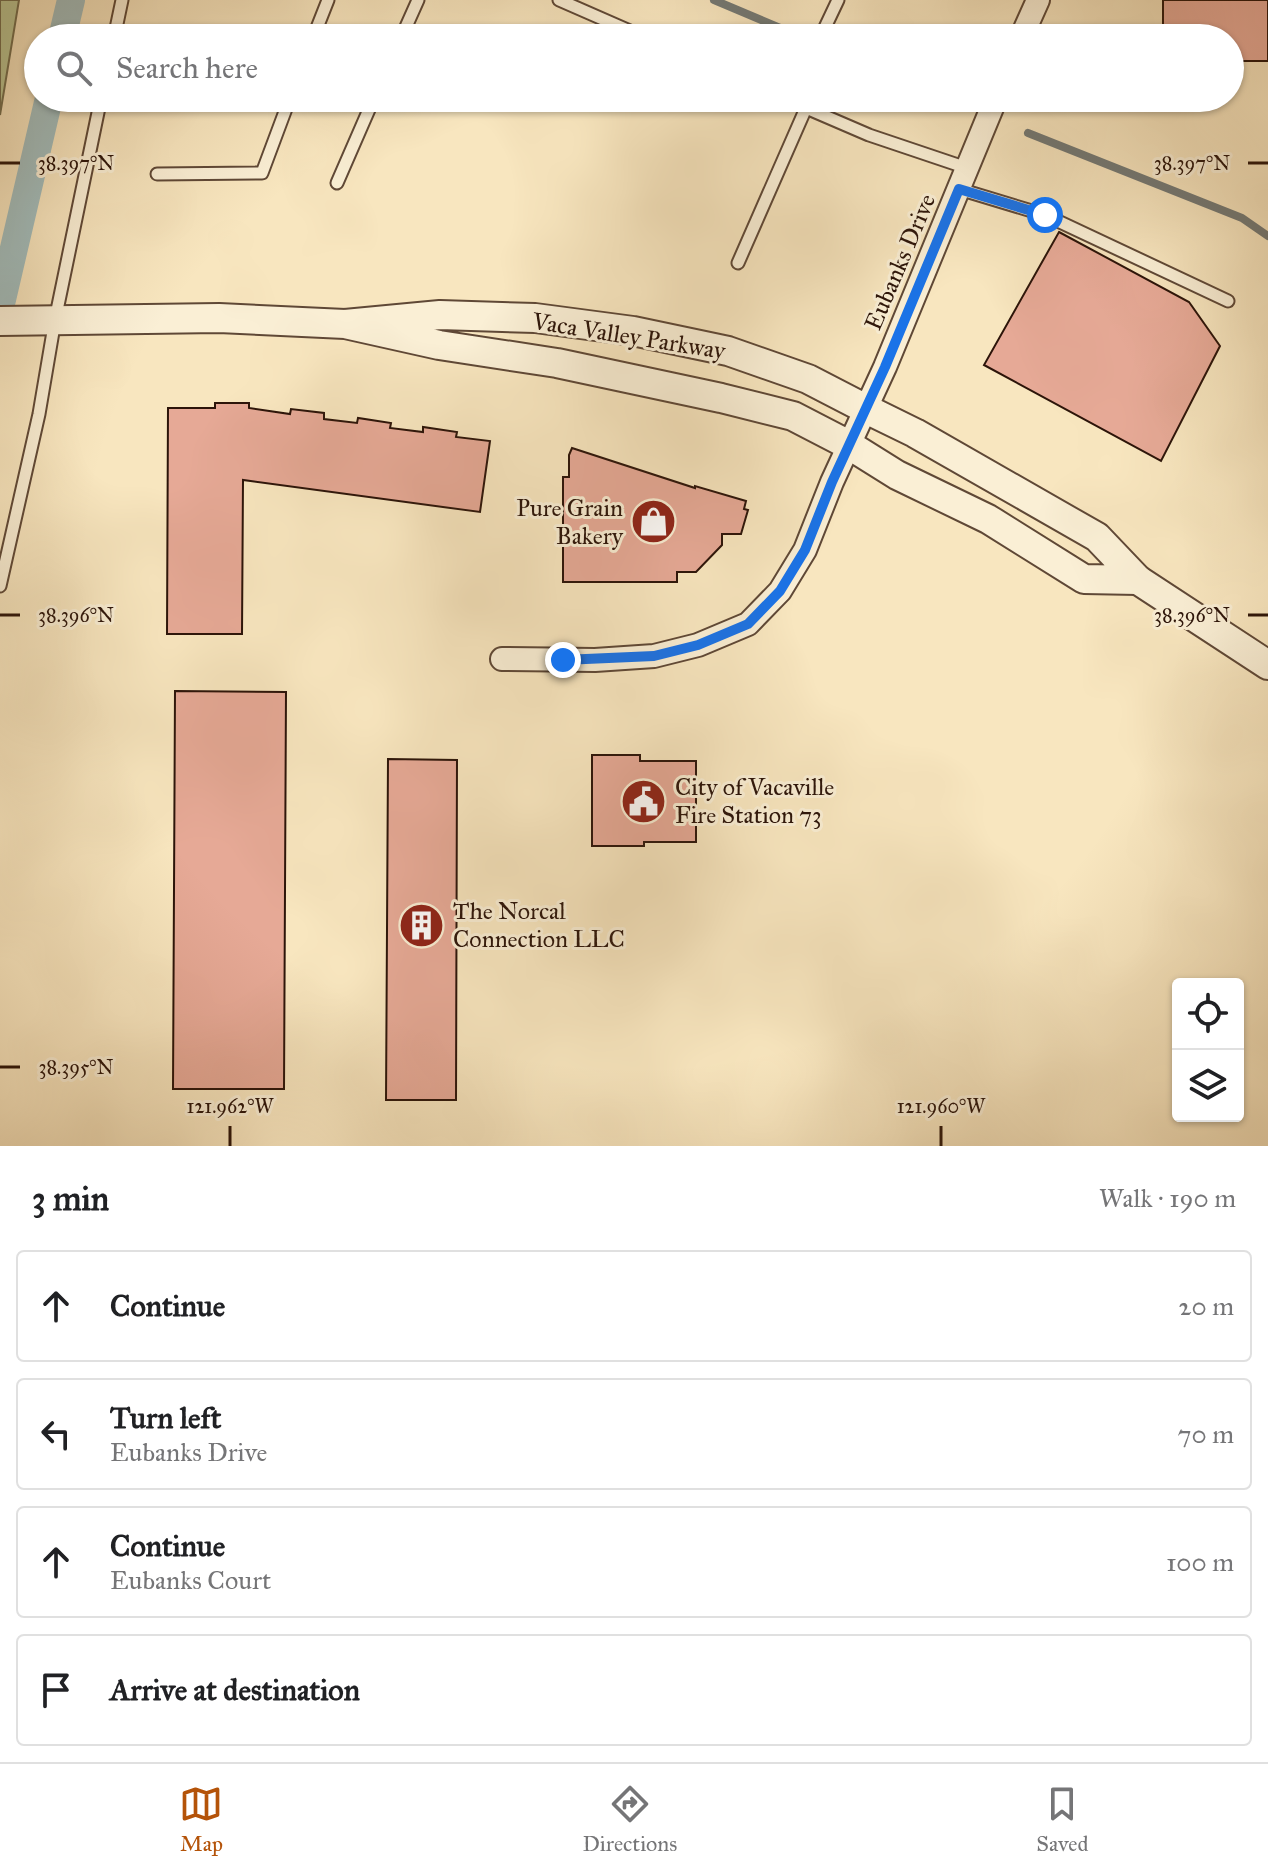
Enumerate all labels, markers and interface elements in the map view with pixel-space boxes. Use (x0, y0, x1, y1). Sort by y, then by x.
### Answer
search box (24, 24, 1244, 112)
icon: search (52, 46, 96, 90)
text: Search here (116, 50, 258, 86)
text: 38.397°N (38, 151, 114, 175)
text: 38.397°N (1154, 151, 1230, 175)
street label: Eubanks Drive (858, 189, 942, 335)
route start (1027, 197, 1063, 233)
street label: Vaca Valley Parkway (530, 306, 728, 366)
place label: Pure Grain Bakery (516, 493, 624, 551)
shop icon: Pure Grain Bakery (630, 498, 678, 546)
text: 38.396°N (38, 603, 114, 627)
text: 38.396°N (1154, 603, 1230, 627)
route end (545, 642, 581, 678)
place label: City of Vacaville Fire Station 73 (675, 772, 834, 830)
public building icon: City of Vacaville Fire Station 73 (620, 777, 668, 825)
place label: The Norcal Connection LLC (453, 896, 625, 954)
building icon: The Norcal Connection LLC (398, 901, 446, 949)
map controls (1172, 978, 1244, 1122)
button: locate (1172, 978, 1244, 1050)
button: layers (1172, 1050, 1244, 1122)
text: 38.395°N (38, 1055, 114, 1079)
text: 121.962°W (187, 1094, 274, 1118)
text: 121.960°W (897, 1094, 986, 1118)
text: 3 min (32, 1178, 109, 1219)
text: Walk · 190 m (1099, 1182, 1236, 1214)
icon: ahead (34, 1284, 78, 1328)
text: Continue (110, 1288, 225, 1324)
text: 20 m (1179, 1290, 1234, 1322)
text: Turn left (110, 1400, 221, 1436)
icon: left (34, 1412, 78, 1456)
text: 70 m (1178, 1418, 1234, 1450)
text: Eubanks Drive (110, 1436, 267, 1468)
text: Continue (110, 1528, 225, 1564)
icon: ahead (34, 1540, 78, 1584)
text: 100 m (1166, 1546, 1234, 1578)
text: Eubanks Court (110, 1564, 271, 1596)
icon: arrive (34, 1668, 78, 1712)
text: Arrive at destination (110, 1672, 360, 1708)
tab: Map (179, 1782, 223, 1857)
tab: Directions (582, 1782, 677, 1857)
tab: Saved (1036, 1782, 1088, 1857)

